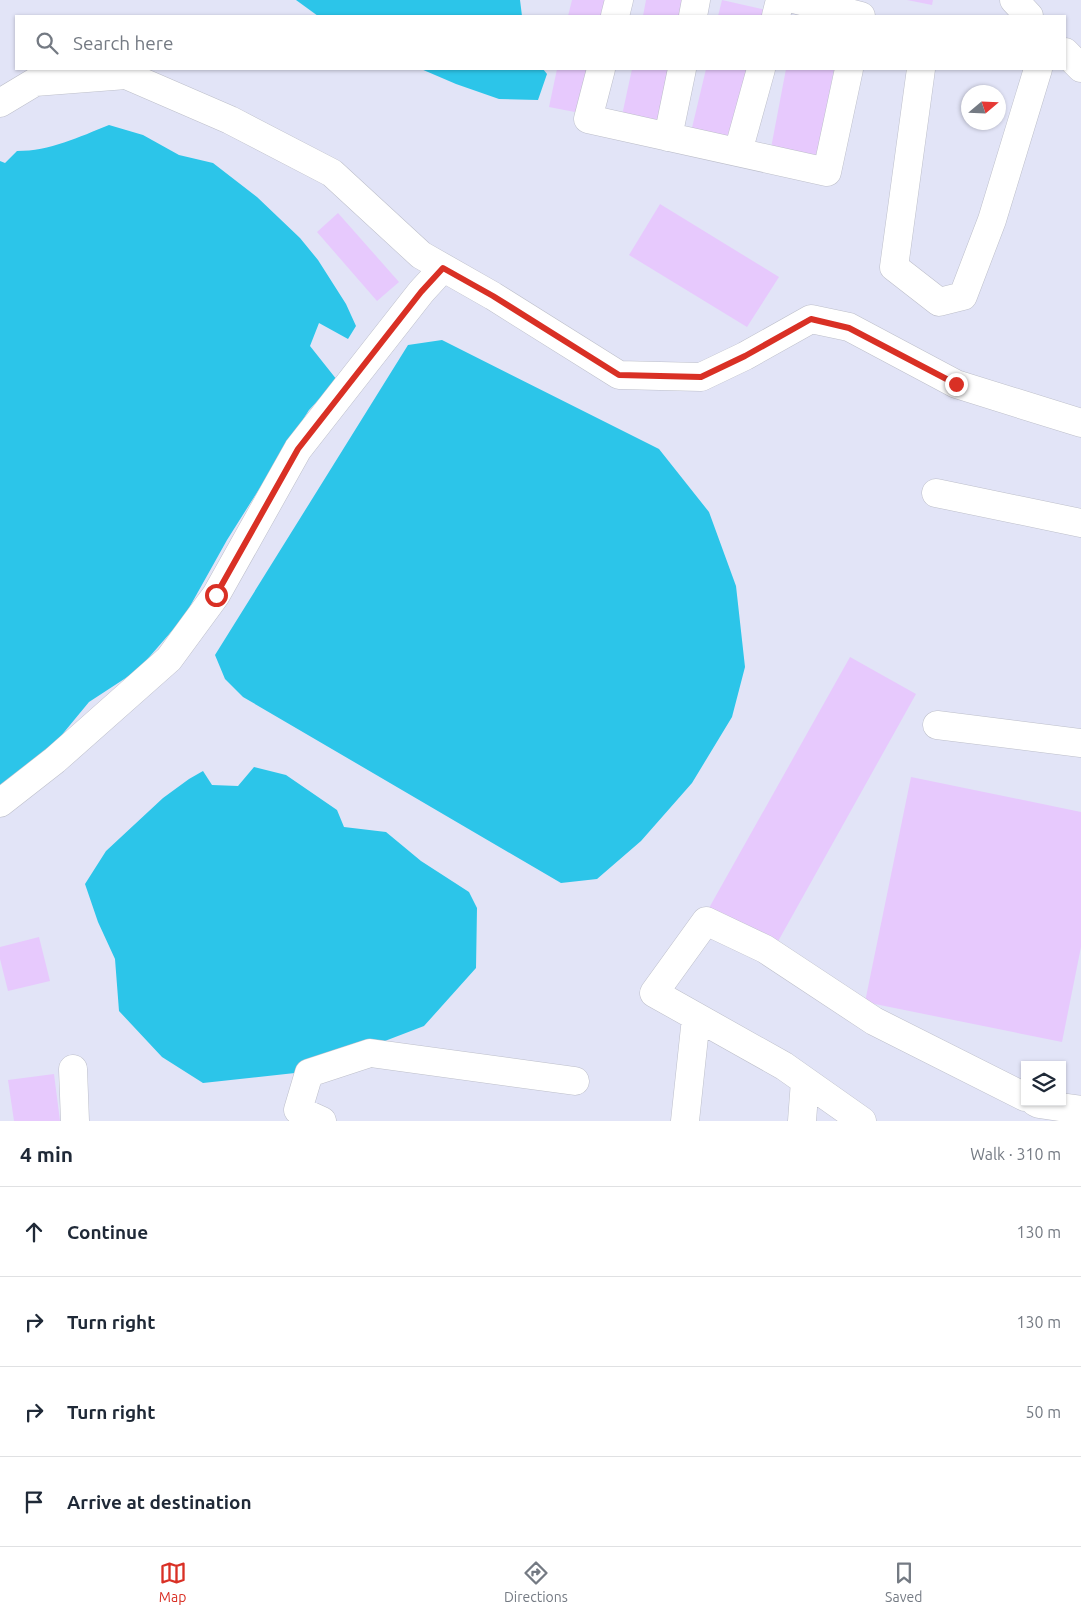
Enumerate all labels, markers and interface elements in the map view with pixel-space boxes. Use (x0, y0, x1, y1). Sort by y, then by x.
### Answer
search box (15, 15, 1066, 70)
icon: search (33, 29, 61, 57)
text: Search here (73, 32, 173, 54)
north arrow (961, 85, 1006, 130)
route end (945, 373, 968, 396)
route start (205, 584, 228, 607)
map controls (1021, 1061, 1066, 1106)
button: layers (1021, 1061, 1066, 1106)
text: 4 min (20, 1142, 73, 1166)
text: Walk · 310 m (970, 1145, 1061, 1163)
icon: ahead (20, 1218, 48, 1246)
text: Continue (67, 1221, 148, 1243)
text: 130 m (1016, 1223, 1061, 1241)
icon: right (20, 1308, 48, 1336)
text: Turn right (67, 1311, 155, 1333)
text: 130 m (1016, 1313, 1061, 1331)
icon: right (20, 1398, 48, 1426)
text: Turn right (67, 1401, 155, 1423)
text: 50 m (1025, 1403, 1061, 1421)
icon: arrive (20, 1488, 48, 1516)
text: Arrive at destination (67, 1491, 252, 1513)
tab: Map (159, 1559, 187, 1605)
tab: Directions (504, 1559, 568, 1605)
tab: Saved (885, 1559, 922, 1605)

